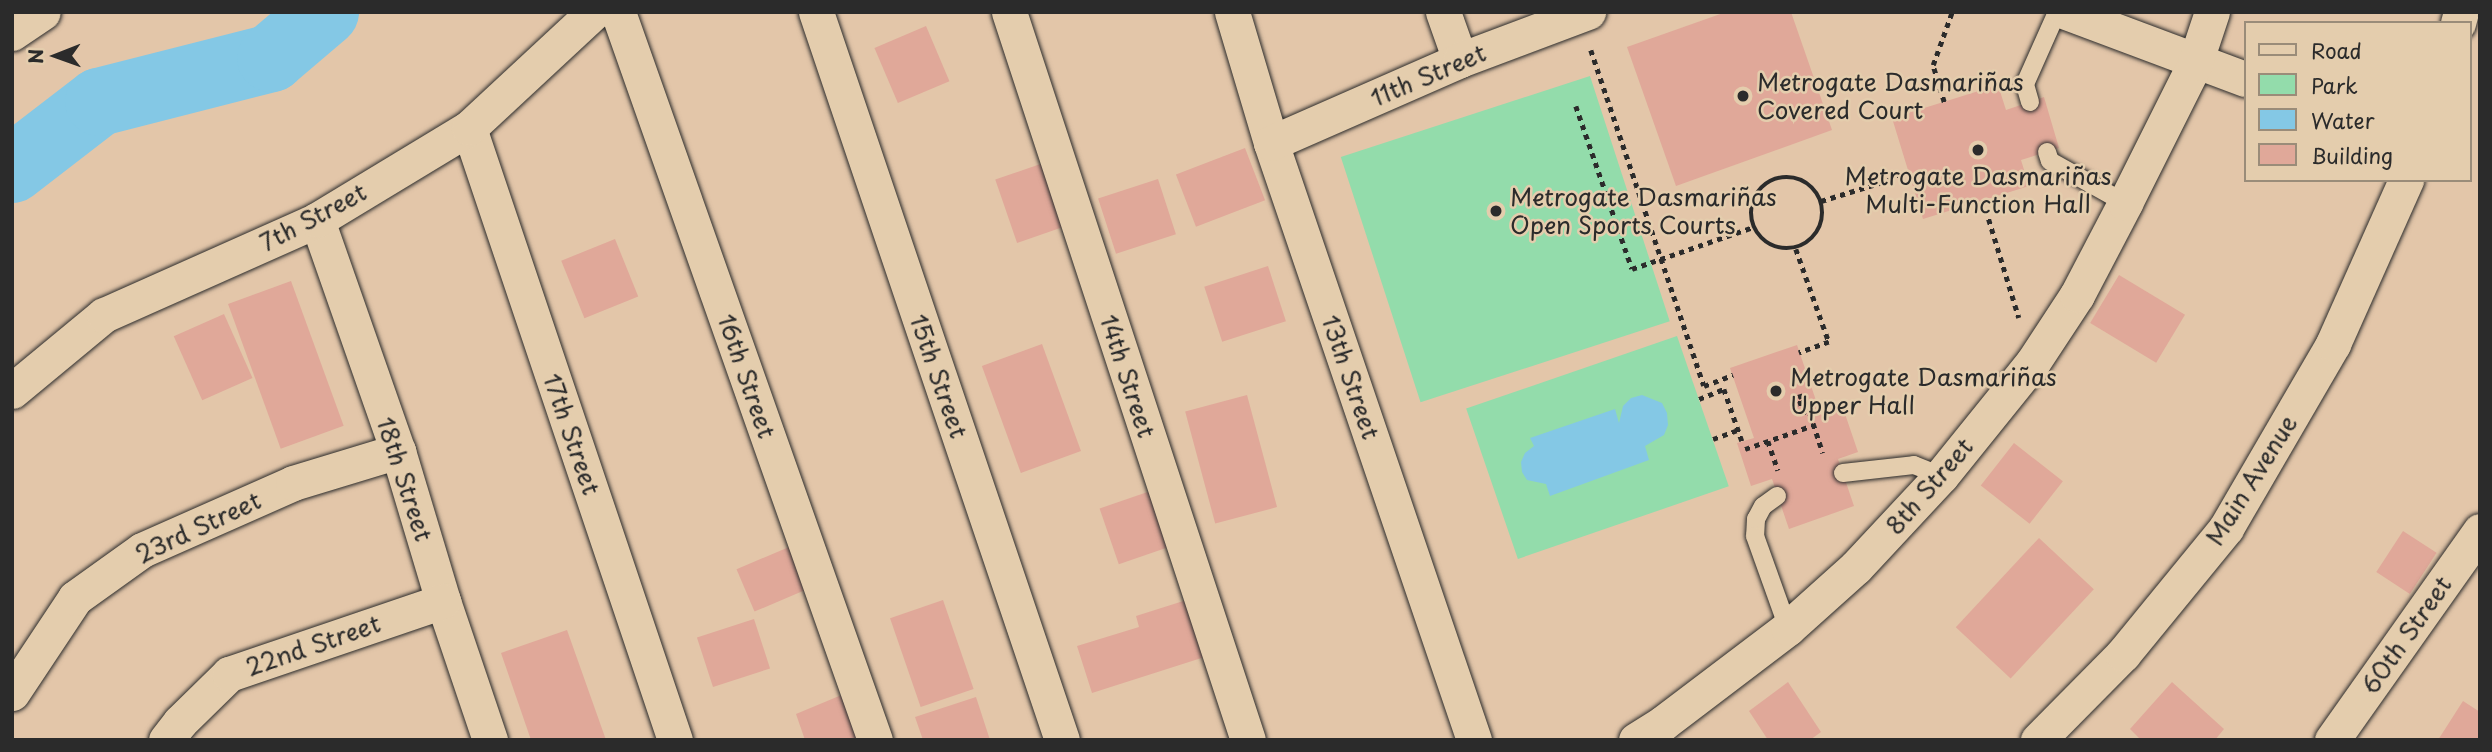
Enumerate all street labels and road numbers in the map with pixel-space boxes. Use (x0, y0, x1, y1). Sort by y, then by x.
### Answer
street label: 11th Street (1365, 38, 1491, 112)
street label: 7th Street (255, 177, 371, 257)
street label: 16th Street (712, 309, 782, 443)
street label: 15th Street (904, 310, 974, 442)
street label: 14th Street (1094, 310, 1162, 442)
street label: 13th Street (1316, 311, 1386, 443)
street label: 17th Street (538, 369, 606, 499)
street label: Main Avenue (2200, 410, 2302, 550)
street label: 18th Street (371, 413, 439, 545)
street label: 8th Street (1879, 432, 1979, 540)
street label: 23rd Street (130, 485, 266, 569)
street label: 60th Street (2355, 570, 2457, 700)
street label: 22nd Street (242, 609, 384, 681)

